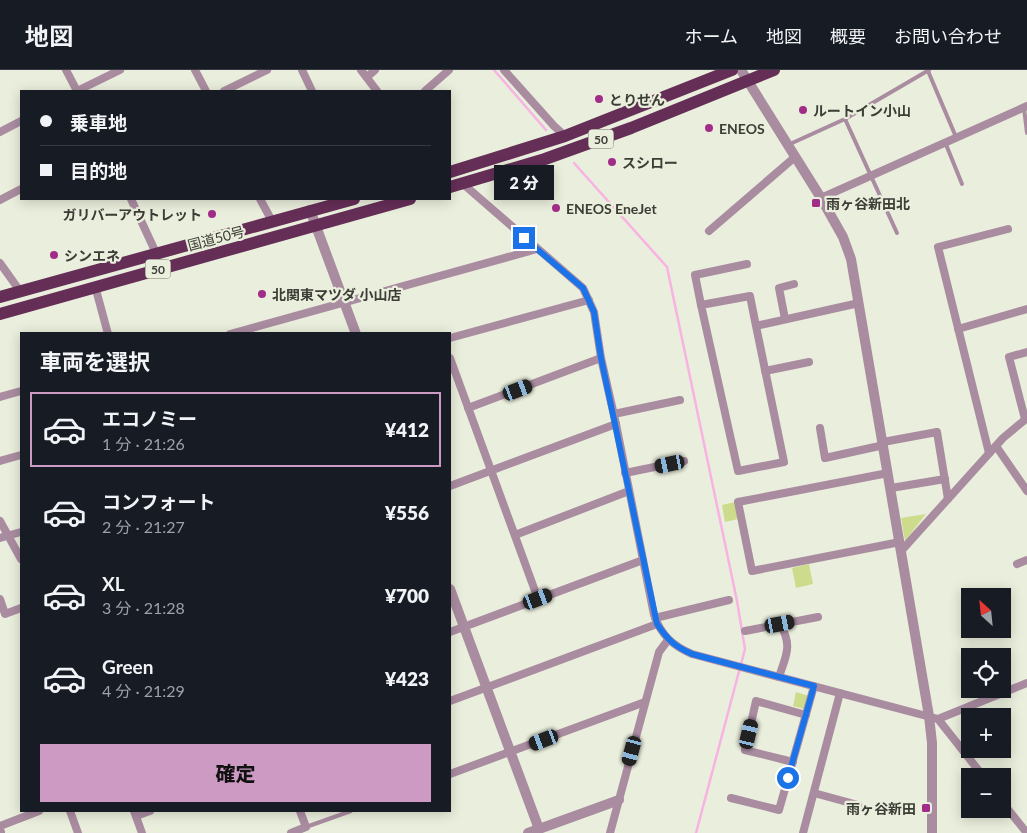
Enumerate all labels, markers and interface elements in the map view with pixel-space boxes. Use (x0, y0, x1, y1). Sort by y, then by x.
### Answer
text: 地図 (25, 21, 73, 50)
text: ホーム (685, 25, 738, 47)
text: 地図 (766, 25, 802, 47)
text: 概要 (830, 25, 866, 47)
text: お問い合わせ (894, 25, 1002, 47)
place label: とりせん (609, 91, 665, 108)
marker: とりせん (593, 93, 605, 105)
place label: ルートイン小山 (813, 102, 911, 119)
marker: ルートイン小山 (797, 104, 809, 116)
text: 乗車地 (70, 111, 127, 134)
place label: ENEOS (719, 120, 765, 137)
marker: ENEOS (703, 122, 715, 134)
road number: 50 (588, 130, 614, 148)
place label: スシロー (622, 154, 678, 171)
marker: スシロー (606, 156, 618, 168)
text: 目的地 (70, 159, 127, 182)
callout: 2 分 (494, 166, 554, 200)
text: 2 分 (510, 173, 538, 192)
place label: 雨ヶ谷新田北 (826, 195, 910, 212)
marker: 雨ヶ谷新田北 (810, 197, 822, 209)
place label: ENEOS EneJet (566, 200, 657, 217)
marker: ENEOS EneJet (550, 202, 562, 214)
place label: ガリバーアウトレット (63, 206, 202, 223)
marker: ガリバーアウトレット (206, 208, 218, 220)
street label: 国道50号 (186, 222, 246, 254)
route end (513, 227, 535, 249)
place label: シンエネ (64, 247, 120, 264)
marker: シンエネ (48, 249, 60, 261)
road number: 50 (146, 260, 170, 278)
place label: 北関東マツダ 小山店 (272, 286, 401, 303)
marker: 北関東マツダ 小山店 (256, 288, 268, 300)
text: 車両を選択 (40, 348, 150, 375)
car (501, 378, 534, 402)
icon: car (42, 407, 87, 452)
text: エコノミー (102, 407, 197, 430)
text: ¥412 (385, 418, 429, 441)
text: 1 分 · 21:26 (102, 434, 185, 453)
car (653, 454, 686, 474)
icon: car (42, 490, 87, 535)
text: コンフォート (102, 490, 215, 513)
text: ¥556 (385, 501, 429, 524)
text: 2 分 · 21:27 (102, 517, 185, 536)
text: XL (102, 572, 125, 595)
icon: car (42, 573, 87, 618)
text: ¥700 (385, 584, 429, 607)
car (521, 587, 554, 611)
north arrow (961, 588, 1011, 638)
map controls (961, 588, 1011, 818)
text: 3 分 · 21:28 (102, 598, 185, 617)
car (763, 614, 796, 634)
button: locate (961, 648, 1011, 698)
text: Green (102, 655, 153, 678)
icon: car (42, 656, 87, 701)
text: ¥423 (385, 667, 429, 690)
text: 4 分 · 21:29 (102, 681, 185, 700)
button: + (961, 708, 1011, 758)
car (738, 718, 759, 750)
car (527, 728, 560, 752)
car (620, 735, 643, 767)
button: 確定 (40, 744, 431, 802)
route start (777, 767, 799, 789)
button: − (961, 768, 1011, 818)
place label: 雨ヶ谷新田 (846, 800, 916, 817)
marker: 雨ヶ谷新田 (920, 802, 932, 814)

